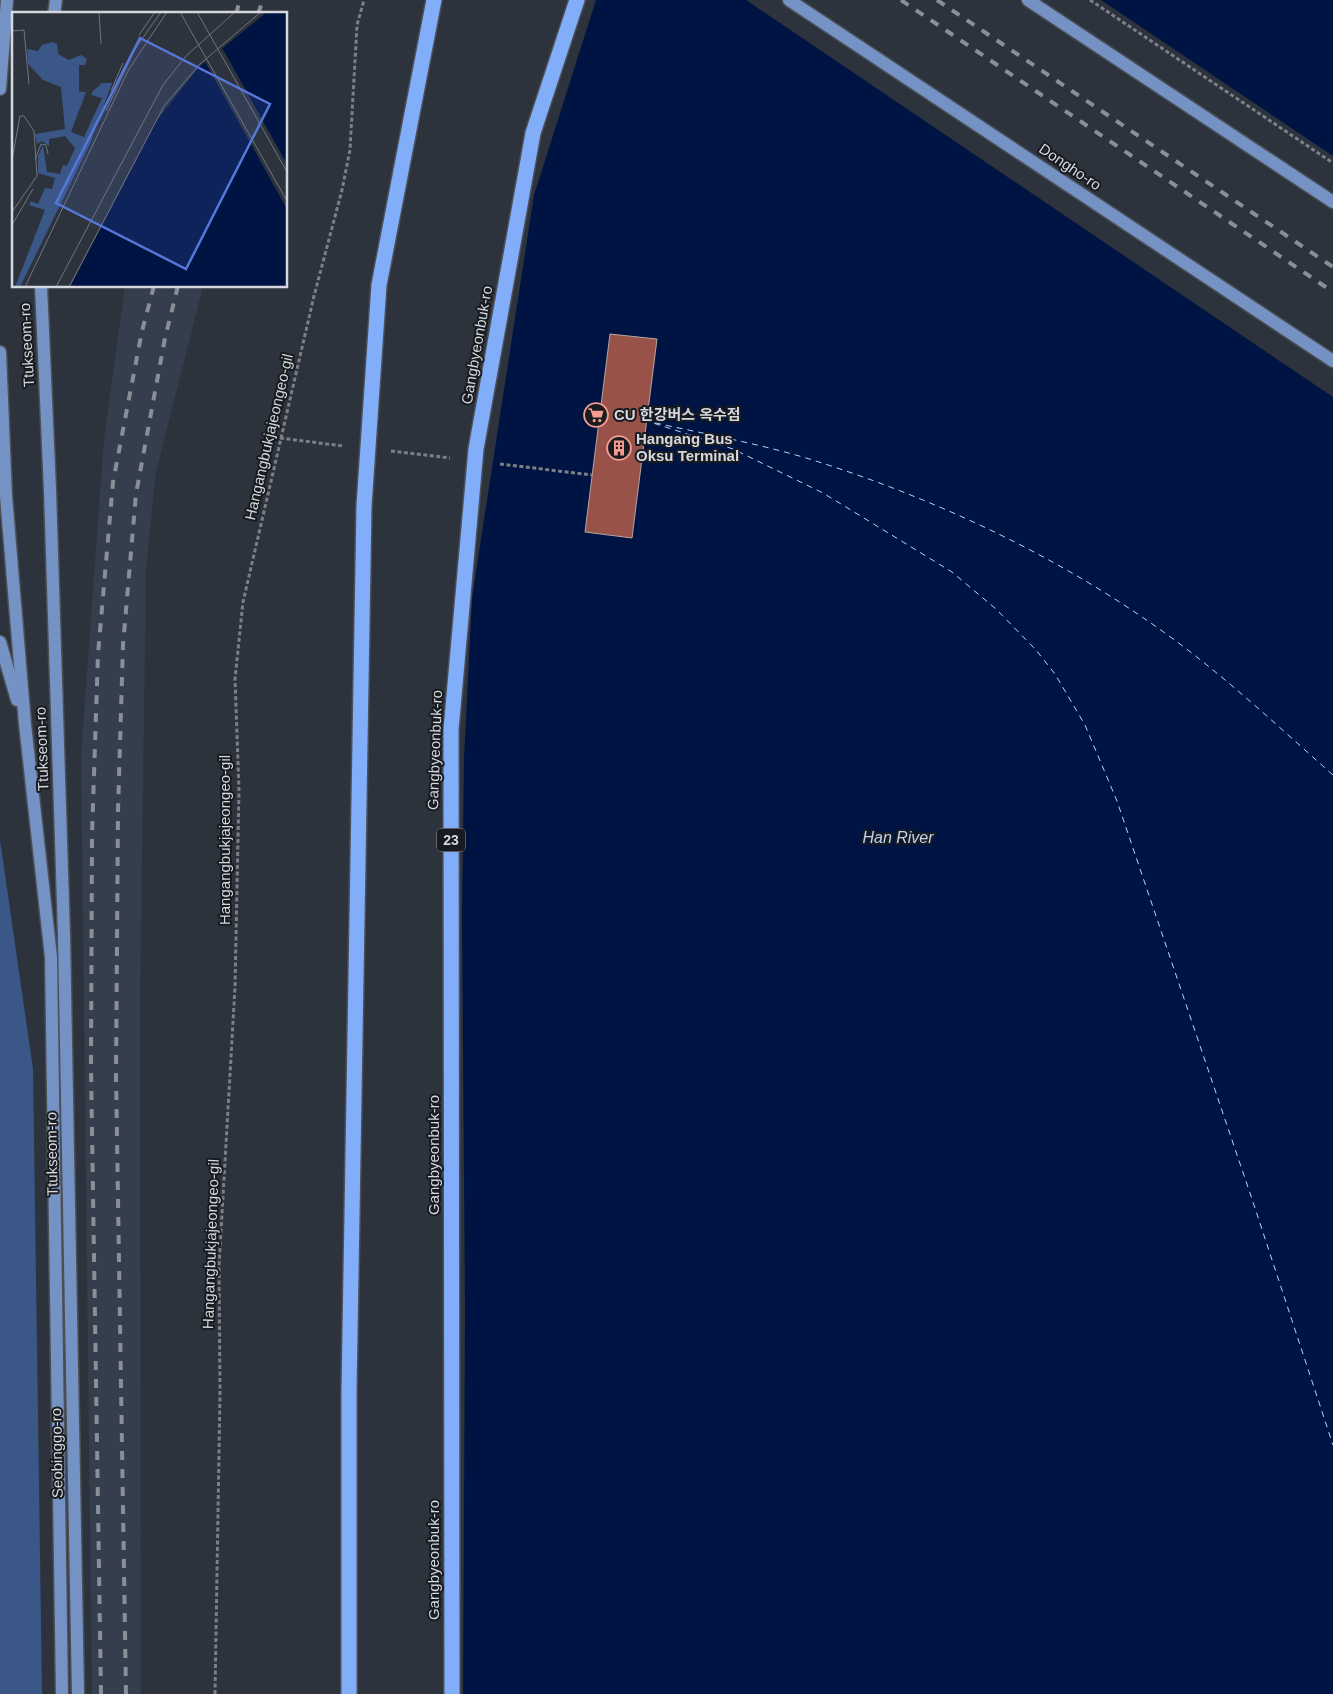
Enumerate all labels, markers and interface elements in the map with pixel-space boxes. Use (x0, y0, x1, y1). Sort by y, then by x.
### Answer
inset map (12, 12, 288, 288)
street label: Dongho-ro (1036, 140, 1104, 193)
street label: Gangbyeonbuk-ro (458, 284, 495, 406)
street label: Ttukseom-ro (16, 303, 37, 388)
street label: Hangangbukjajeongeo-gil (241, 352, 296, 522)
supermarket icon: CU 한강버스 옥수점 (583, 402, 609, 428)
place label: CU 한강버스 옥수점 (614, 406, 741, 423)
place label: Hangang Bus Oksu Terminal (636, 430, 739, 464)
building icon: Hangang Bus Oksu Terminal (606, 435, 632, 461)
street label: Gangbyeonbuk-ro (424, 690, 445, 810)
street label: Ttukseom-ro (32, 707, 51, 791)
street label: Hangangbukjajeongeo-gil (216, 755, 233, 925)
road number: 23 (437, 828, 465, 852)
water label: Han River (862, 829, 934, 846)
street label: Gangbyeonbuk-ro (425, 1095, 442, 1215)
street label: Ttukseom-ro (42, 1112, 61, 1196)
street label: Hangangbukjajeongeo-gil (199, 1159, 222, 1329)
street label: Seobinggo-ro (47, 1408, 66, 1498)
street label: Gangbyeonbuk-ro (425, 1500, 442, 1620)

